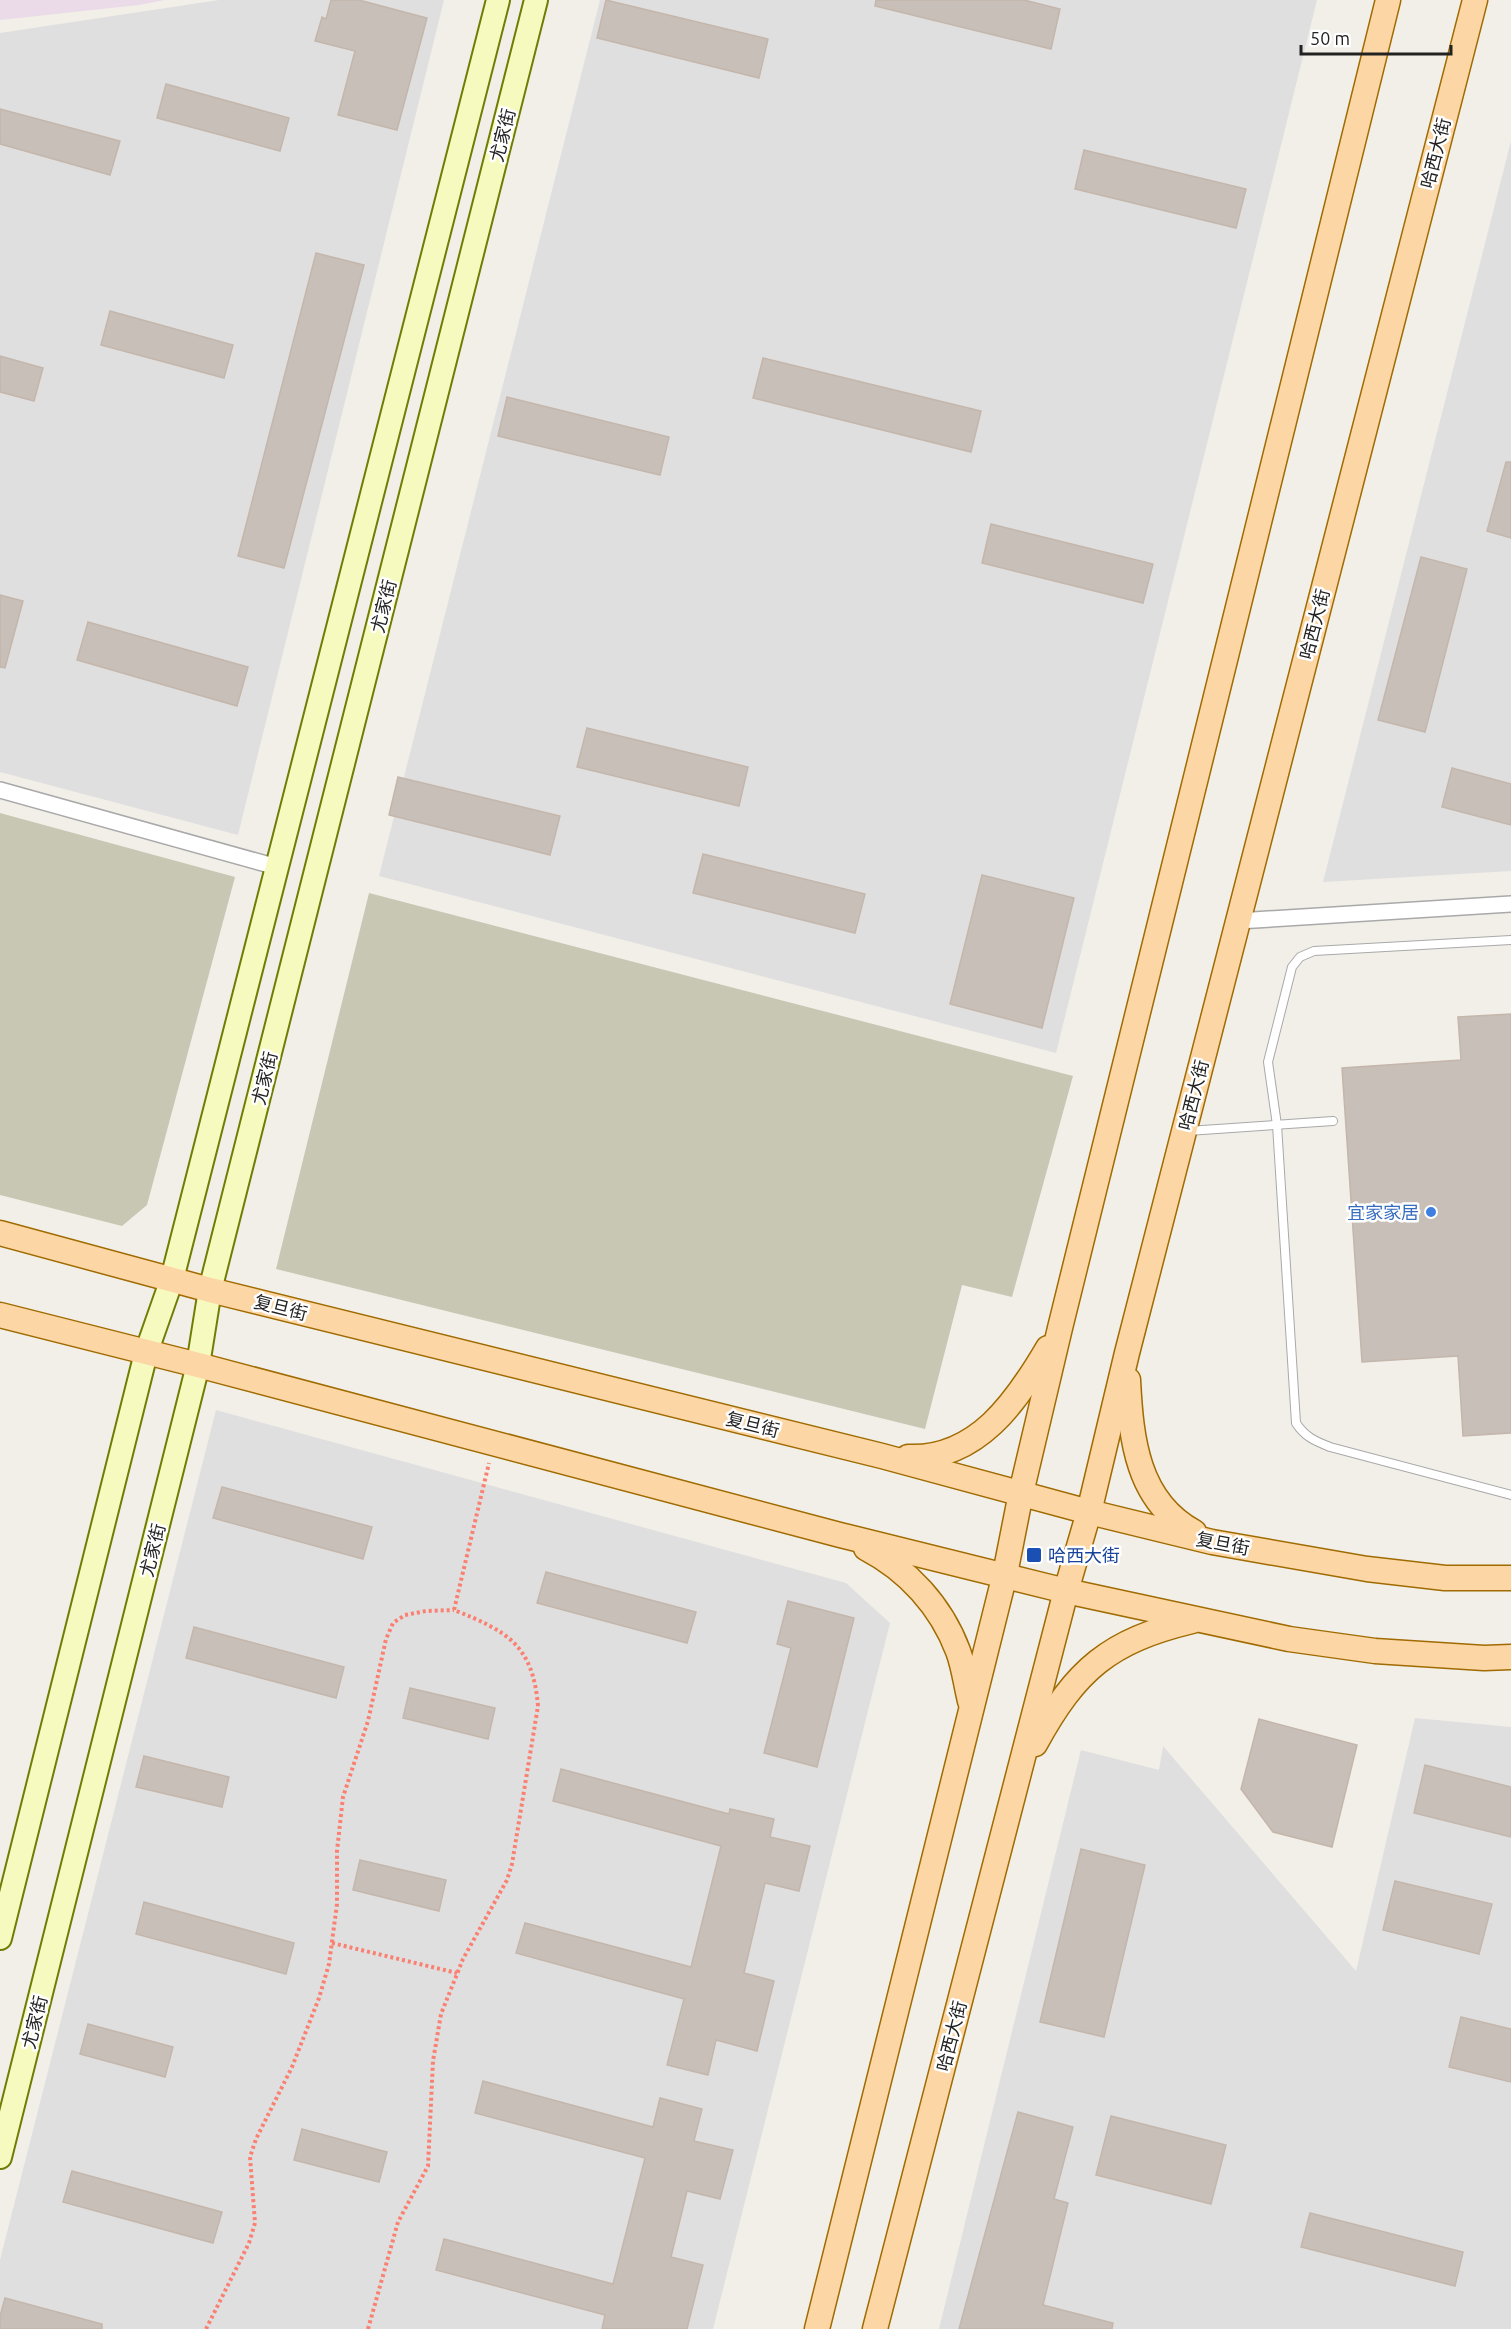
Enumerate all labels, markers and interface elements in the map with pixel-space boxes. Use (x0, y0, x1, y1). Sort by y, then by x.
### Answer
scale bar (1301, 18, 1451, 56)
text: 50 m (1310, 28, 1350, 48)
street label: 尤家街 (486, 106, 518, 164)
street label: 哈西大街 (1417, 116, 1453, 190)
street label: 尤家街 (367, 577, 399, 635)
street label: 哈西大街 (1296, 587, 1332, 661)
street label: 尤家街 (248, 1049, 280, 1107)
street label: 哈西大街 (1175, 1058, 1211, 1132)
place label: 宜家家居 (1347, 1202, 1419, 1222)
marker: 宜家家居 (1424, 1205, 1438, 1219)
street label: 复旦街 (252, 1291, 310, 1323)
street label: 复旦街 (724, 1408, 782, 1440)
street label: 尤家街 (136, 1521, 168, 1579)
street label: 复旦街 (1195, 1528, 1251, 1558)
place label: 哈西大街 (1048, 1545, 1120, 1565)
marker: 哈西大街 (1025, 1546, 1043, 1564)
street label: 尤家街 (18, 1993, 50, 2051)
street label: 哈西大街 (933, 1999, 969, 2073)

